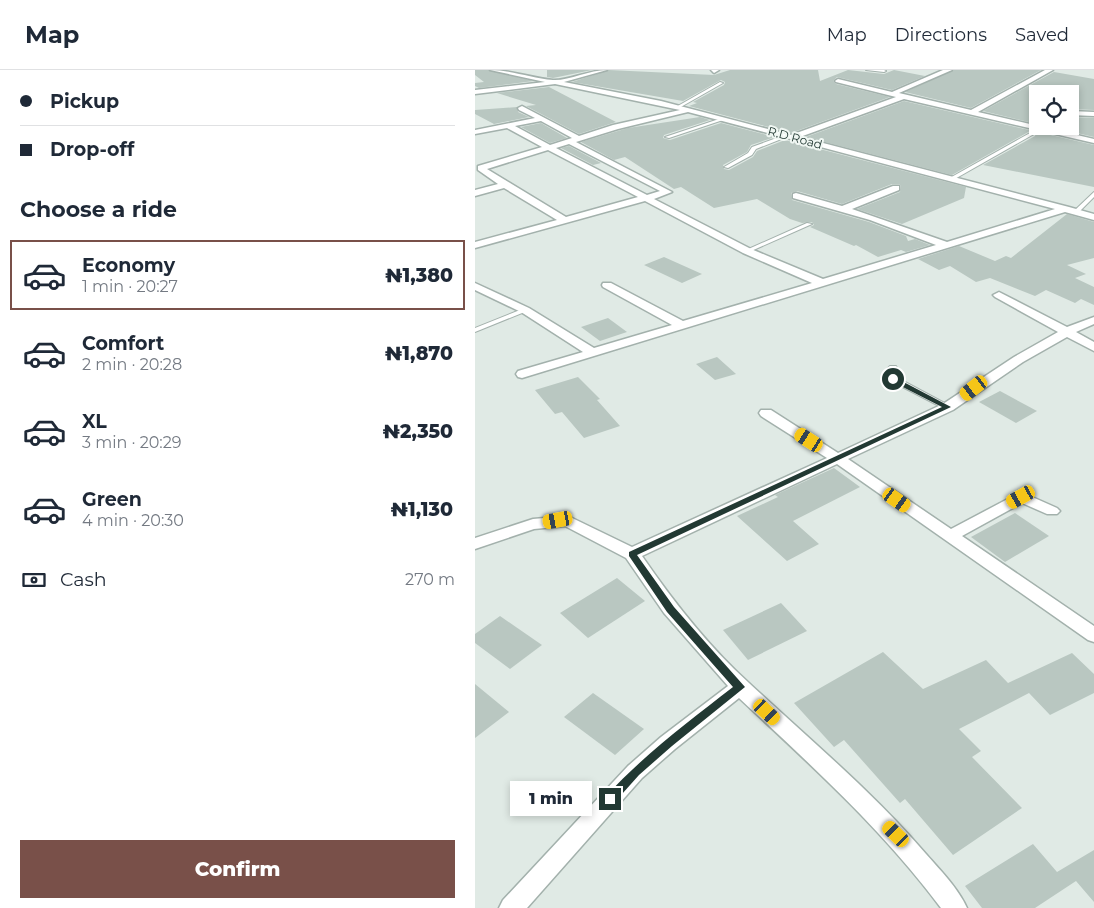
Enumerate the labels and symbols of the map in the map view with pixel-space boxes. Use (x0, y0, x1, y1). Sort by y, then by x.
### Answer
street label: R.D Road (766, 123, 824, 152)
route start (882, 368, 904, 390)
car (957, 373, 990, 403)
car (792, 426, 825, 454)
car (1004, 483, 1037, 511)
car (880, 485, 913, 515)
car (541, 510, 574, 530)
car (750, 696, 783, 728)
callout: 1 min (510, 782, 593, 816)
route end (599, 788, 621, 810)
car (880, 818, 912, 850)

